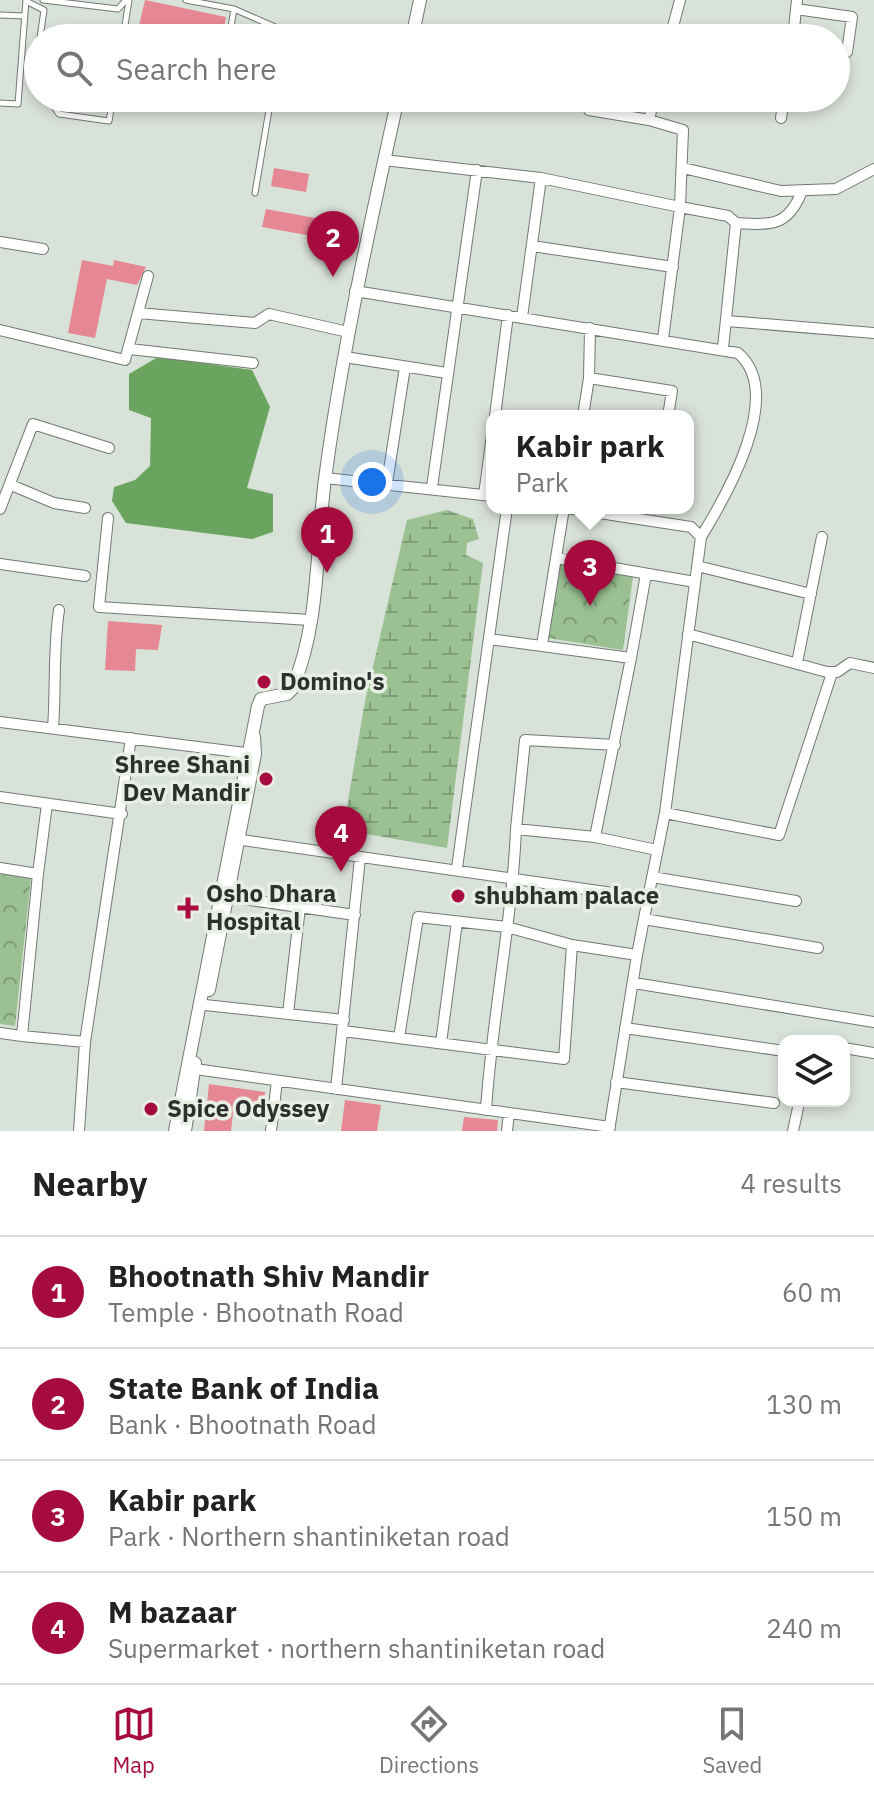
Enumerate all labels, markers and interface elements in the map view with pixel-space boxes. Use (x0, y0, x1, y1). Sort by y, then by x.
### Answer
search box (24, 24, 850, 112)
icon: search (52, 46, 96, 90)
text: Search here (116, 49, 277, 88)
pin: 2 (307, 211, 359, 277)
popup (486, 410, 694, 514)
text: Kabir park (516, 426, 664, 465)
your location (352, 462, 392, 502)
text: Park (516, 465, 568, 499)
pin: 1 (301, 507, 353, 573)
pin: 3 (564, 540, 616, 606)
place label: Domino's (280, 665, 384, 697)
marker: Domino's (255, 673, 273, 691)
place label: Shree Shani Dev Mandir (114, 748, 250, 808)
marker: Shree Shani Dev Mandir (257, 770, 275, 788)
pin: 4 (315, 806, 367, 872)
place label: Osho Dhara Hospital (206, 877, 336, 937)
place label: shubham palace (474, 879, 659, 911)
marker: shubham palace (449, 887, 467, 905)
marker: Osho Dhara Hospital (177, 897, 199, 919)
map controls (778, 1035, 850, 1107)
button: layers (778, 1035, 850, 1107)
place label: Spice Odyssey (167, 1092, 330, 1124)
marker: Spice Odyssey (142, 1100, 160, 1118)
text: Nearby (32, 1161, 147, 1205)
text: 4 results (740, 1166, 842, 1200)
text: Bhootnath Shiv Mandir (108, 1256, 429, 1295)
text: 1 (50, 1275, 66, 1309)
text: 60 m (782, 1275, 842, 1309)
text: Temple · Bhootnath Road (108, 1295, 404, 1329)
text: State Bank of India (108, 1368, 379, 1407)
text: 2 (50, 1387, 66, 1421)
text: 130 m (766, 1387, 842, 1421)
text: Bank · Bhootnath Road (108, 1407, 377, 1441)
text: Kabir park (108, 1480, 256, 1519)
text: 3 (50, 1499, 66, 1533)
text: 150 m (766, 1499, 842, 1533)
text: Park · Northern shantiniketan road (108, 1519, 510, 1553)
text: M bazaar (108, 1592, 237, 1631)
text: 4 (50, 1611, 66, 1645)
text: 240 m (766, 1611, 842, 1645)
text: Supermarket · northern shantiniketan road (108, 1631, 605, 1665)
tab: Map (112, 1702, 156, 1779)
tab: Directions (379, 1702, 479, 1779)
tab: Saved (702, 1702, 762, 1779)

